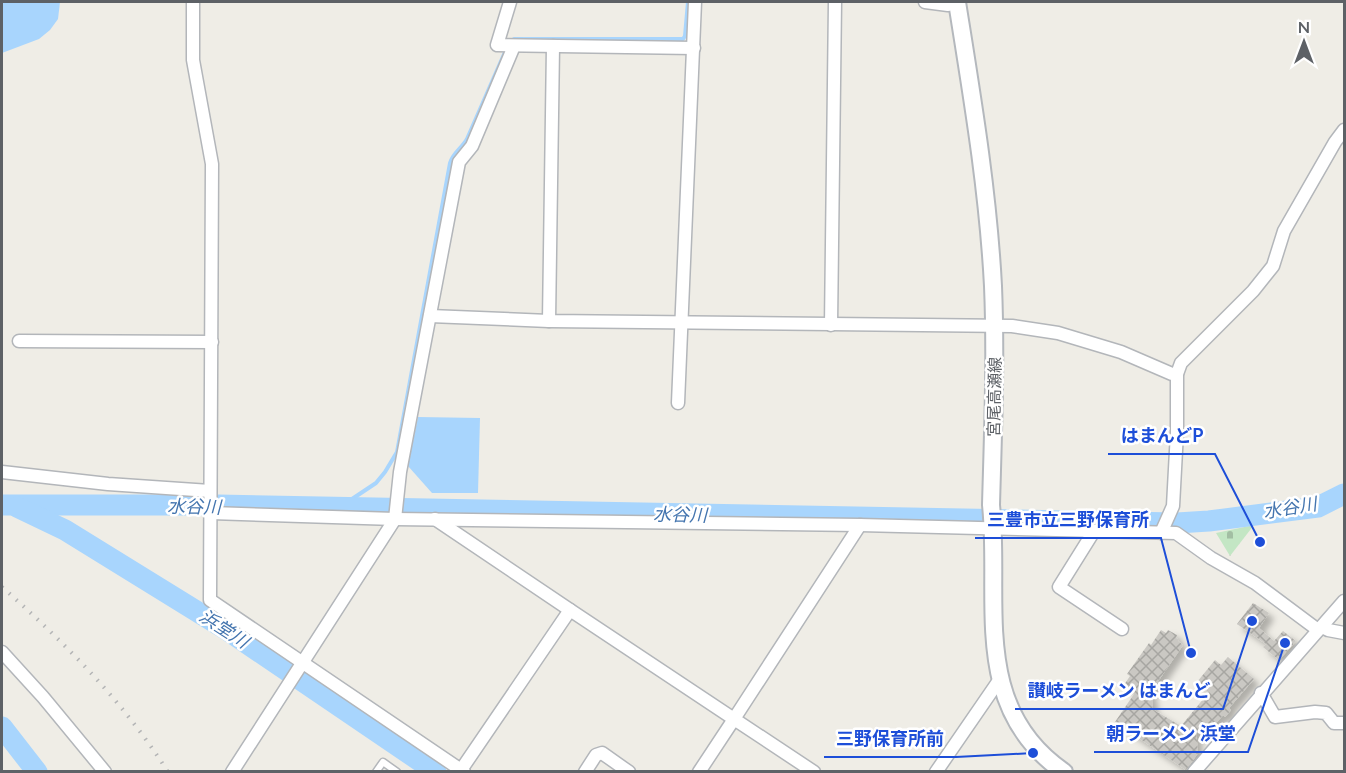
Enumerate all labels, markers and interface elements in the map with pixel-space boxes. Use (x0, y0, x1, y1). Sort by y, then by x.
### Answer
north arrow (1274, 12, 1334, 72)
text: N (1298, 17, 1310, 36)
street label: 宮尾高瀬線 (983, 357, 1004, 437)
callout: はまんどP (1108, 418, 1215, 454)
text: はまんどP (1121, 424, 1203, 446)
water label: 水谷川 (1261, 492, 1320, 522)
water label: 水谷川 (167, 495, 223, 518)
callout: 三豊市立三野保育所 (975, 502, 1161, 538)
water label: 水谷川 (653, 503, 709, 526)
text: 三豊市立三野保育所 (987, 508, 1149, 530)
water label: 浜堂川 (196, 604, 255, 653)
callout: 讃岐ラーメン はまんど (1015, 673, 1223, 709)
text: 讃岐ラーメン はまんど (1027, 679, 1211, 701)
callout: 朝ラーメン 浜堂 (1094, 716, 1248, 752)
callout: 三野保育所前 (824, 721, 956, 757)
text: 朝ラーメン 浜堂 (1106, 722, 1236, 744)
text: 三野保育所前 (836, 727, 944, 749)

